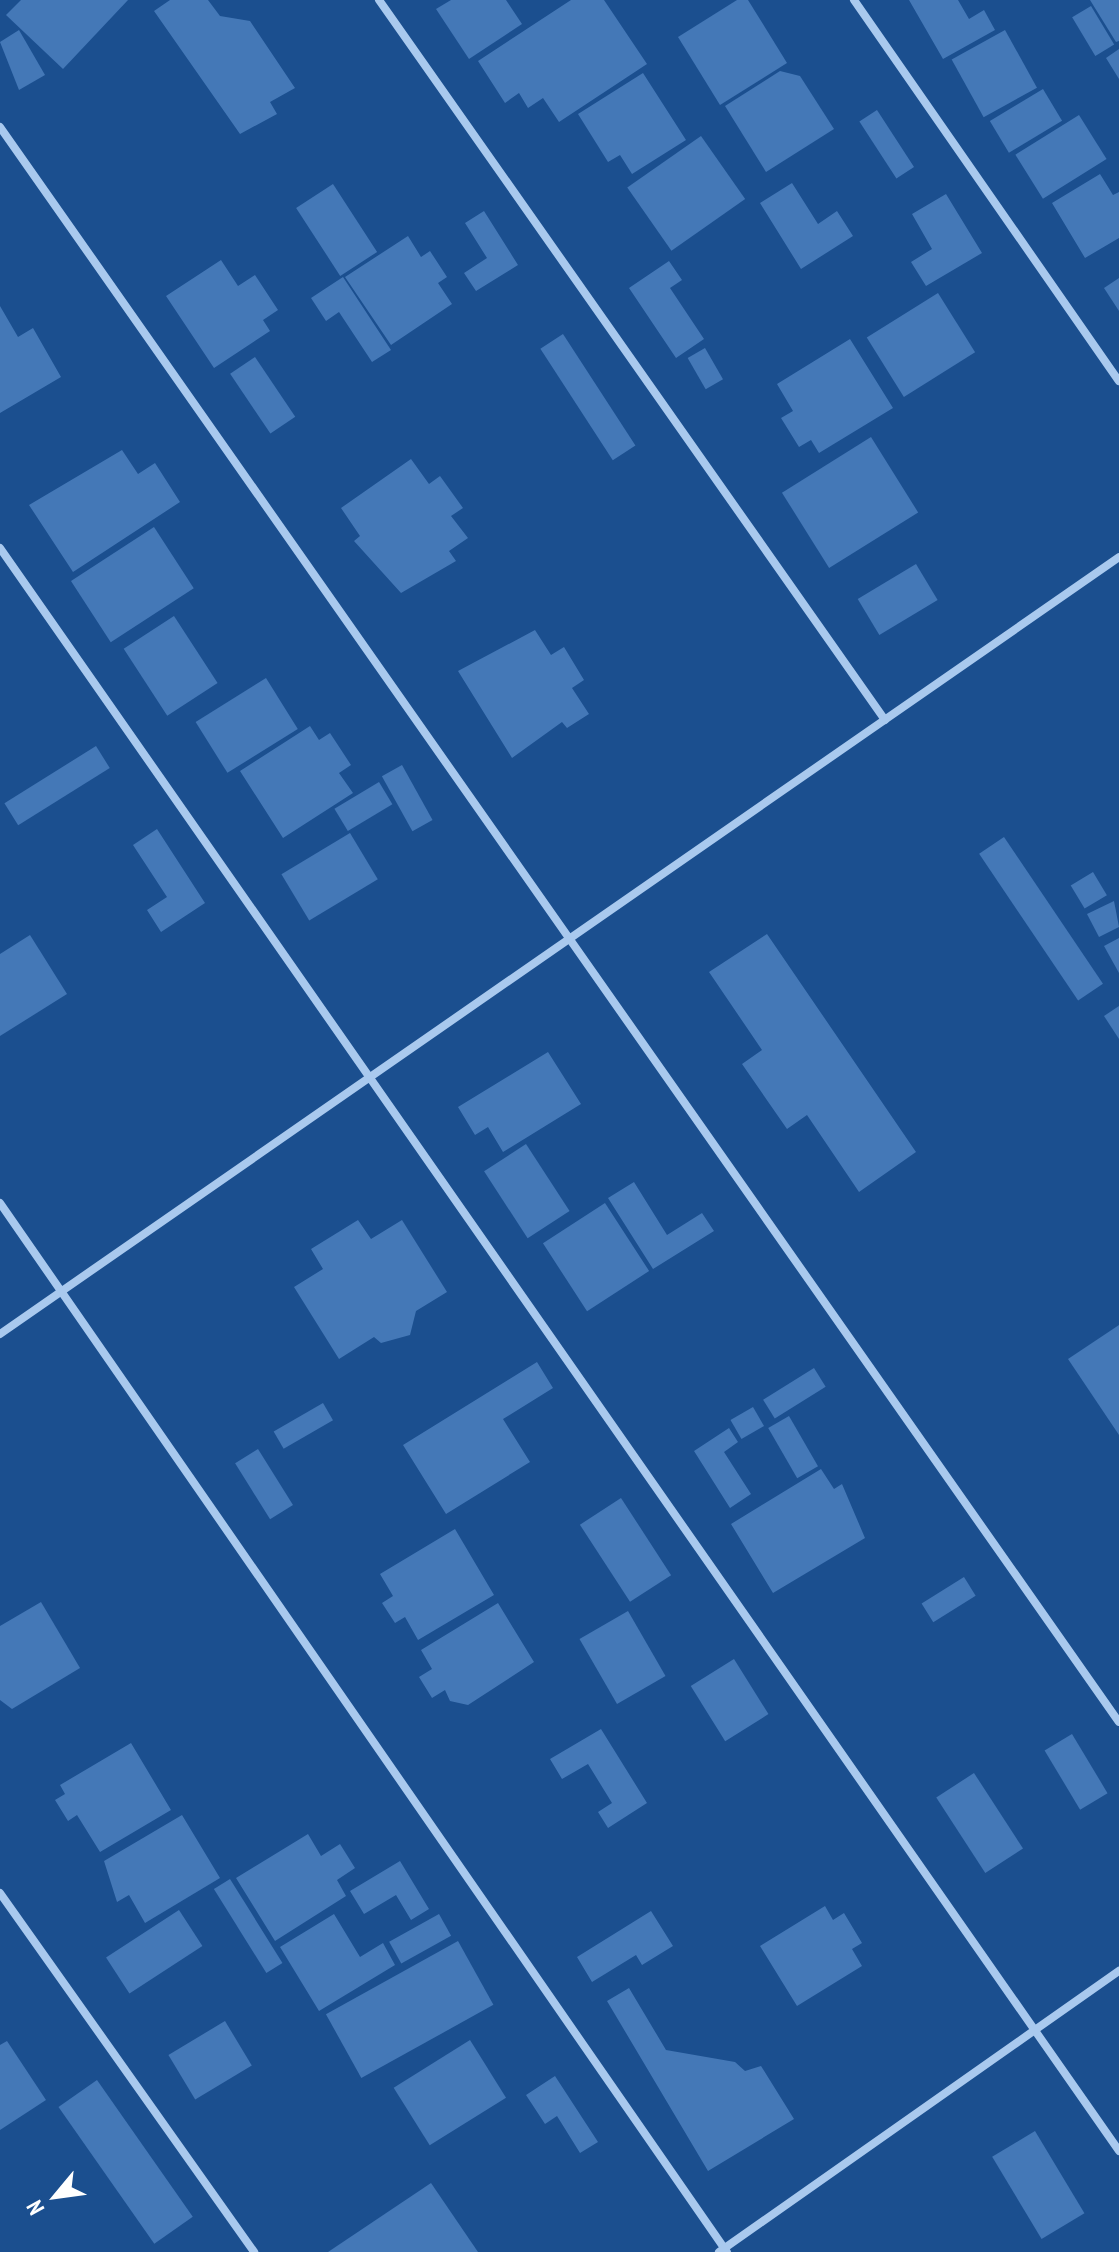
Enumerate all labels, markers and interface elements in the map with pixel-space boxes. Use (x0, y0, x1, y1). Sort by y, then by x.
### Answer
north arrow (16, 2156, 96, 2236)
text: N (20, 2196, 50, 2220)

